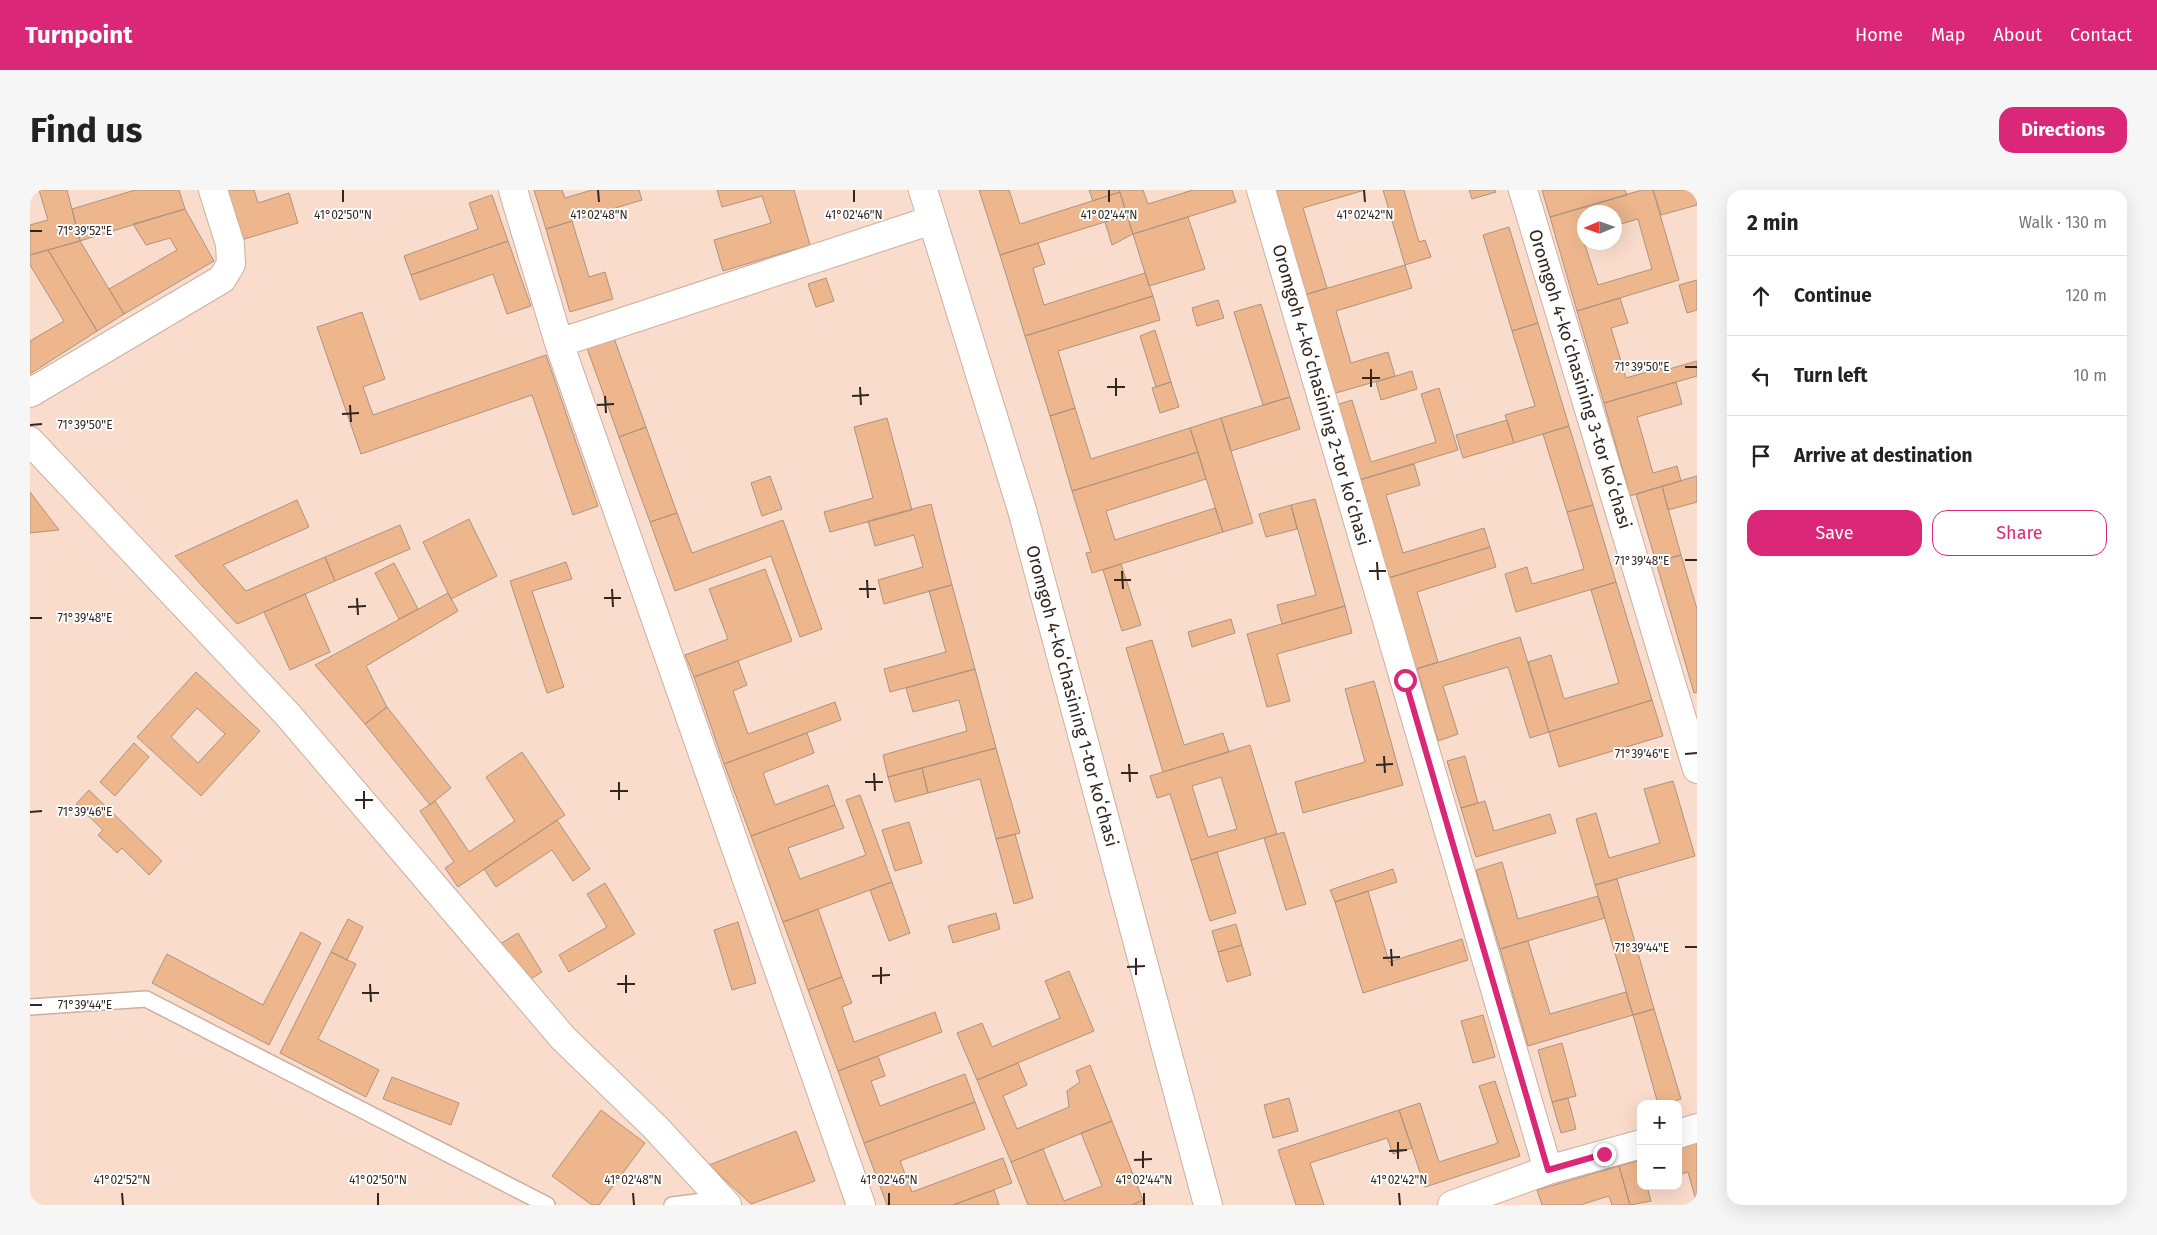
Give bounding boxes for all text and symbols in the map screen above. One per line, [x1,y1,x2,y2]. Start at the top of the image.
text: Turnpoint [25,21,132,49]
text: Home [1855,24,1903,46]
text: Map [1931,24,1965,46]
text: About [1993,24,2042,46]
text: Contact [2070,24,2132,46]
button: Directions [1999,107,2127,153]
text: Find us [30,109,142,151]
north arrow [1577,205,1622,250]
text: 41°02'50"N [314,208,372,222]
text: 41°02'48"N [570,208,628,222]
text: 41°02'46"N [825,208,883,222]
text: 41°02'44"N [1081,208,1137,222]
text: 41°02'42"N [1337,208,1393,222]
text: 2 min [1747,210,1799,236]
text: Walk · 130 m [2019,213,2107,232]
text: 71°39'52"E [58,224,112,238]
street label: Oromgoh 4-koʻchasining 3-tor koʻchasi [1524,226,1636,532]
street label: Oromgoh 4-koʻchasining 2-tor koʻchasi [1267,242,1375,548]
icon: ahead [1747,282,1775,310]
text: Continue [1794,284,1872,307]
text: 120 m [2065,286,2107,305]
text: 71°39'50"E [1614,360,1670,374]
icon: left [1747,362,1775,390]
text: Turn left [1794,364,1868,387]
text: 10 m [2073,366,2107,385]
text: 71°39'50"E [57,418,113,432]
icon: arrive [1747,442,1775,470]
text: Arrive at destination [1794,444,1973,467]
button: Save [1747,510,1922,556]
button: Share [1932,510,2107,556]
street label: Oromgoh 4-koʻchasining 1-tor koʻchasi [1021,543,1123,849]
text: 71°39'48"E [1615,554,1669,568]
text: 71°39'48"E [58,611,112,625]
route start [1394,669,1417,692]
text: 71°39'46"E [1615,747,1669,761]
text: 71°39'46"E [58,805,112,819]
text: 71°39'44"E [1615,941,1669,955]
text: 71°39'44"E [58,998,112,1012]
map controls [1637,1100,1682,1190]
button: + [1637,1100,1682,1145]
route end [1593,1143,1616,1166]
button: − [1637,1145,1682,1190]
text: 41°02'52"N [93,1173,151,1187]
text: 41°02'50"N [349,1173,407,1187]
text: 41°02'48"N [604,1173,662,1187]
text: 41°02'46"N [860,1173,918,1187]
text: 41°02'44"N [1116,1173,1172,1187]
text: 41°02'42"N [1371,1173,1427,1187]

